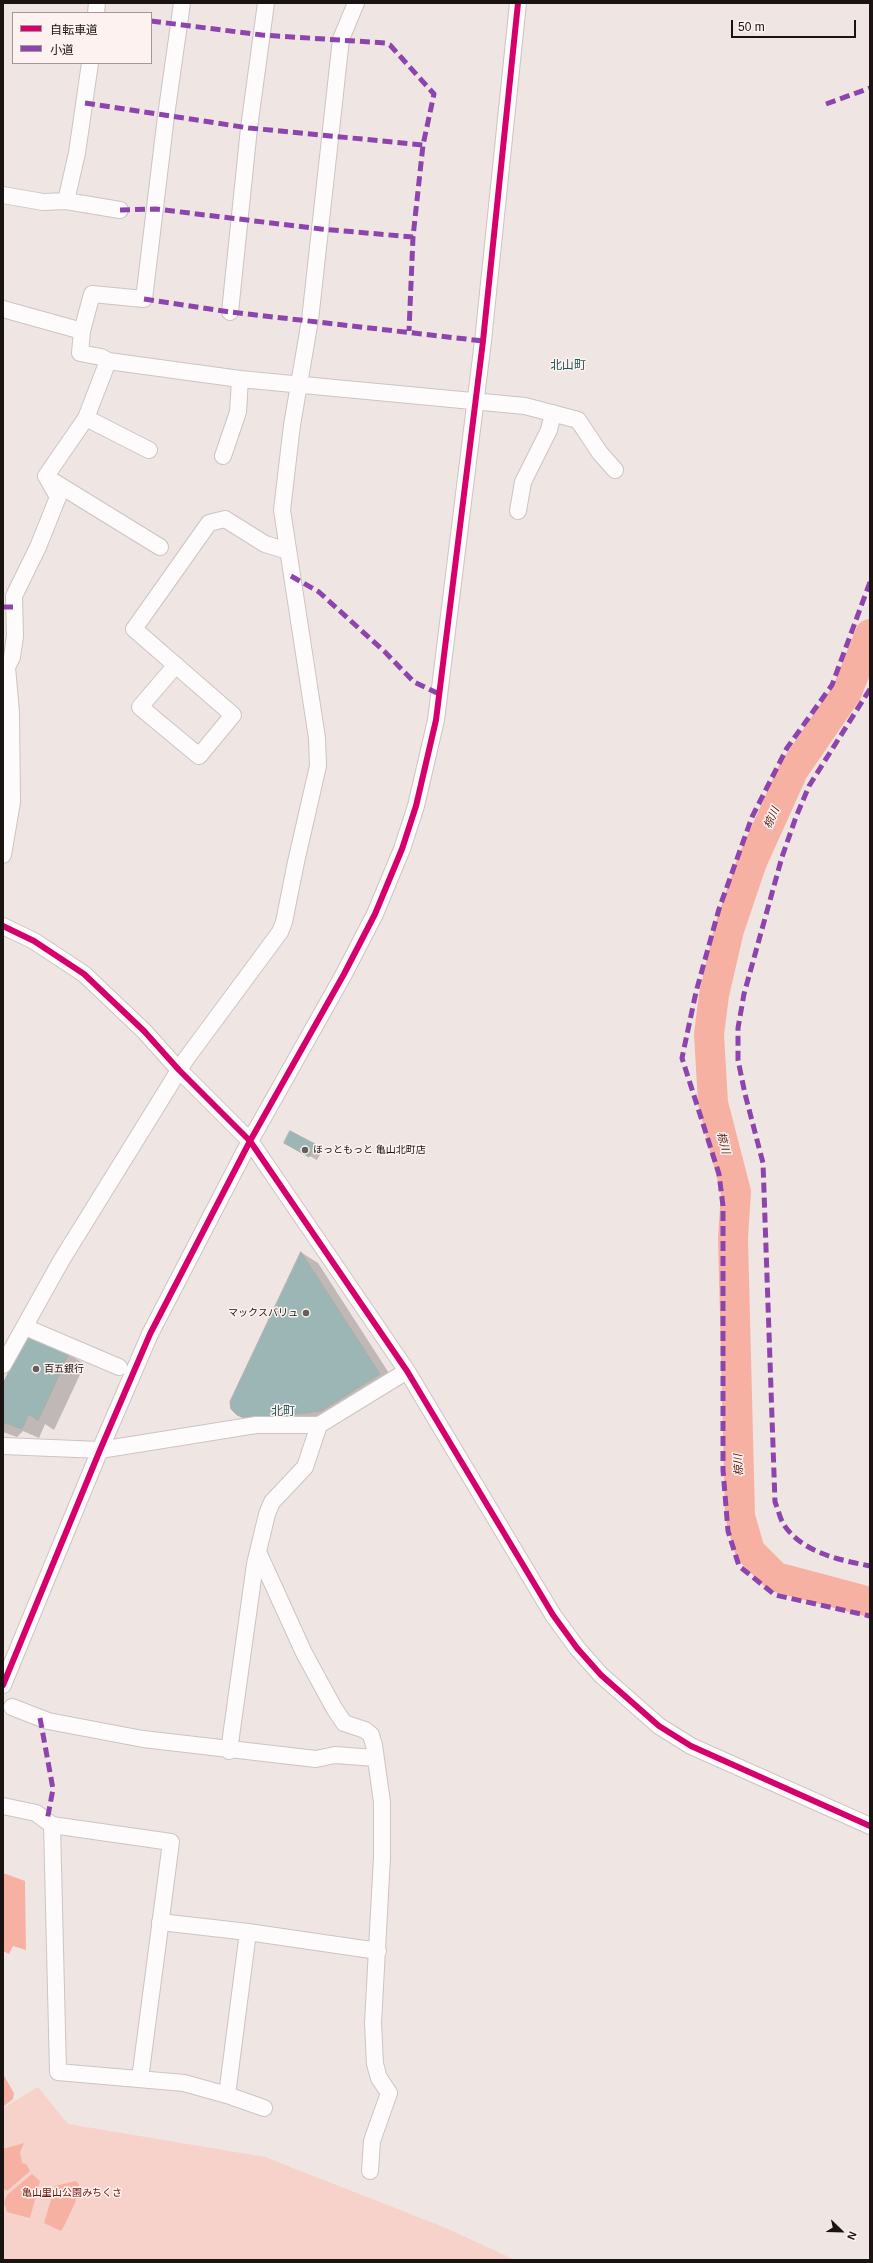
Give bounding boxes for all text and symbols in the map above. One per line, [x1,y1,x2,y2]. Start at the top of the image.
legend [12,12,152,64]
scale bar [733,12,858,38]
text: 50 m [738,20,765,34]
text: 自転車道 [50,23,98,37]
text: 小道 [50,43,74,57]
district label: 北山町 [550,359,586,373]
water label: 椋川 [761,805,783,831]
water label: 椋川 [714,1131,732,1155]
place label: ほっともっと 亀山北町店 [313,1144,426,1156]
marker: ほっともっと 亀山北町店 [300,1145,310,1155]
place label: マックスバリュ [228,1307,298,1319]
marker: マックスバリュ [301,1308,311,1318]
place label: 百五銀行 [44,1363,84,1375]
marker: 百五銀行 [31,1364,41,1374]
district label: 北町 [271,1405,295,1419]
water label: 椋川 [732,1454,746,1476]
park label: 亀山里山公園みちくさ [22,2187,122,2199]
north arrow [821,2211,861,2251]
text: N [845,2230,859,2242]

